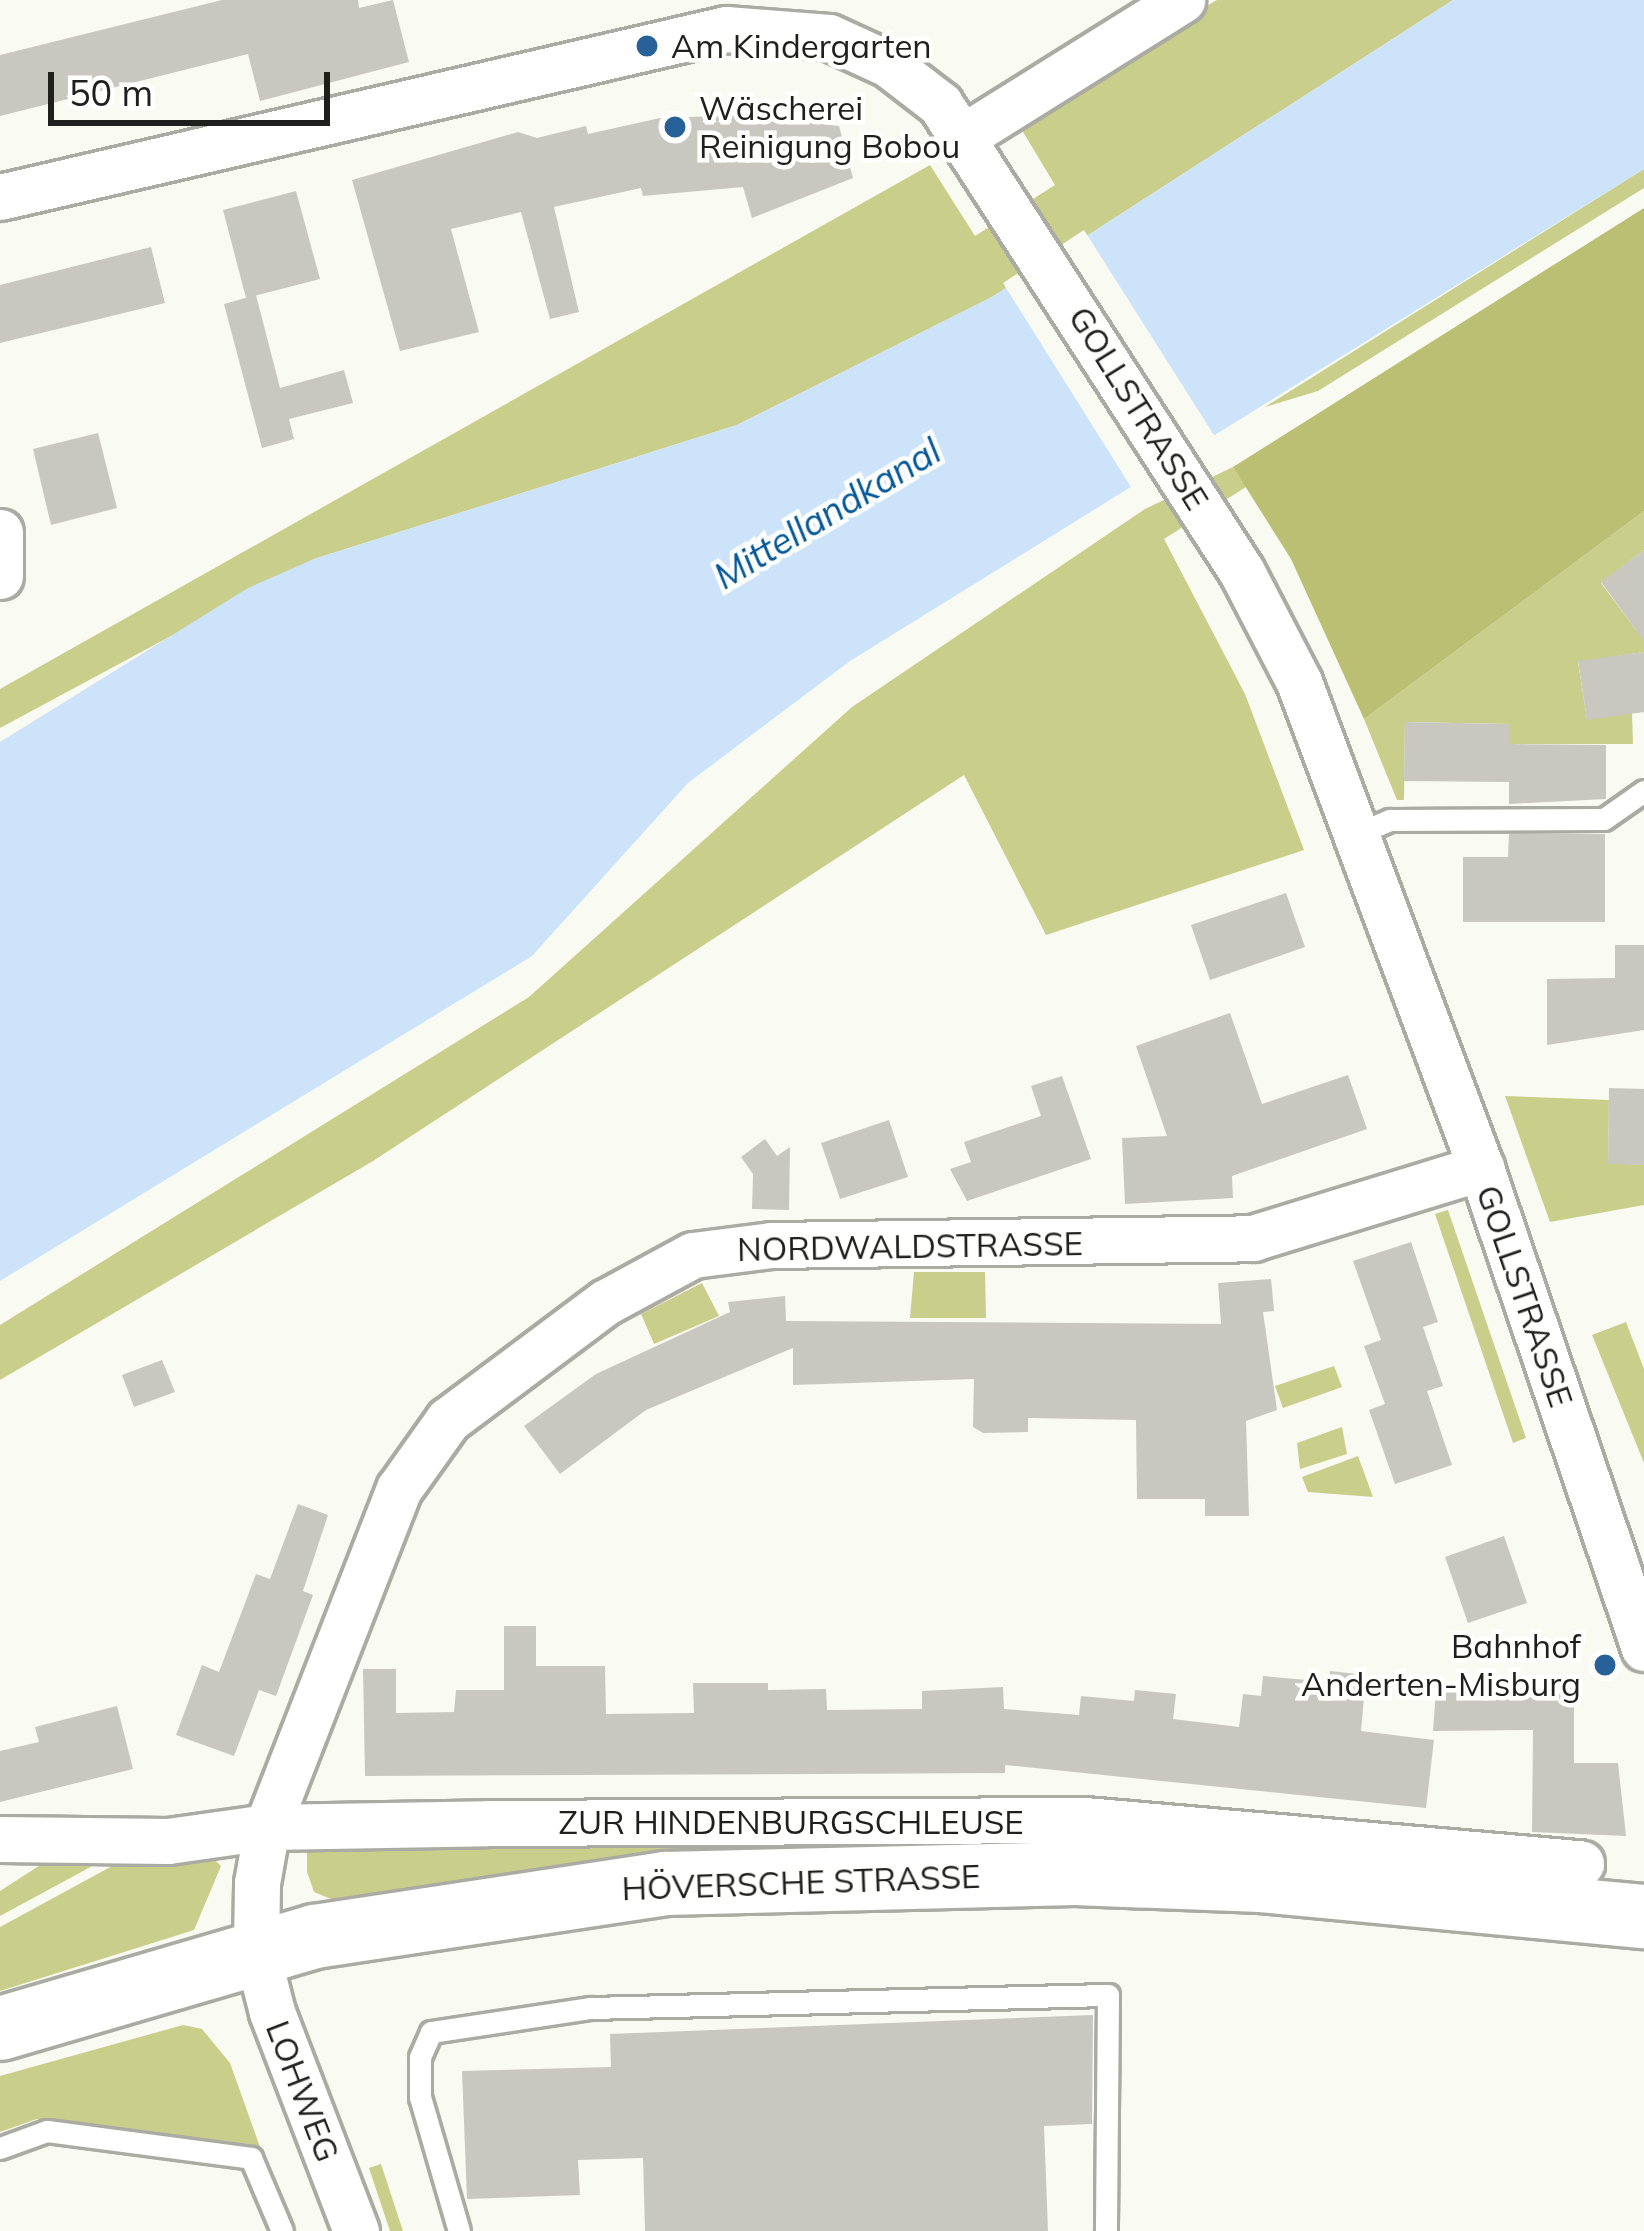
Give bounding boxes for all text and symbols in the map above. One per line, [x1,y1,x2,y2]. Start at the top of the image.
place label: Am Kindergarten [671,26,932,66]
marker: Am Kindergarten [634,33,660,59]
scale bar [54,48,336,122]
text: 50 m [69,70,153,115]
place label: Wäscherei Reinigung Bobou [699,88,960,166]
marker: Wäscherei Reinigung Bobou [662,114,688,140]
street label: GOLLSTRASSE [1061,299,1217,517]
water label: Mittellandkanal [706,428,948,598]
street label: GOLLSTRASSE [1469,1180,1581,1412]
street label: NORDWALDSTRASSE [737,1223,1083,1269]
place label: Bahnhof Anderten-Misburg [1301,1626,1581,1704]
marker: Bahnhof Anderten-Misburg [1592,1652,1618,1678]
street label: ZUR HINDENBURGSCHLEUSE [558,1802,1024,1842]
street label: HÖVERSCHE STRASSE [621,1856,981,1908]
street label: LOHWEG [258,2015,348,2167]

